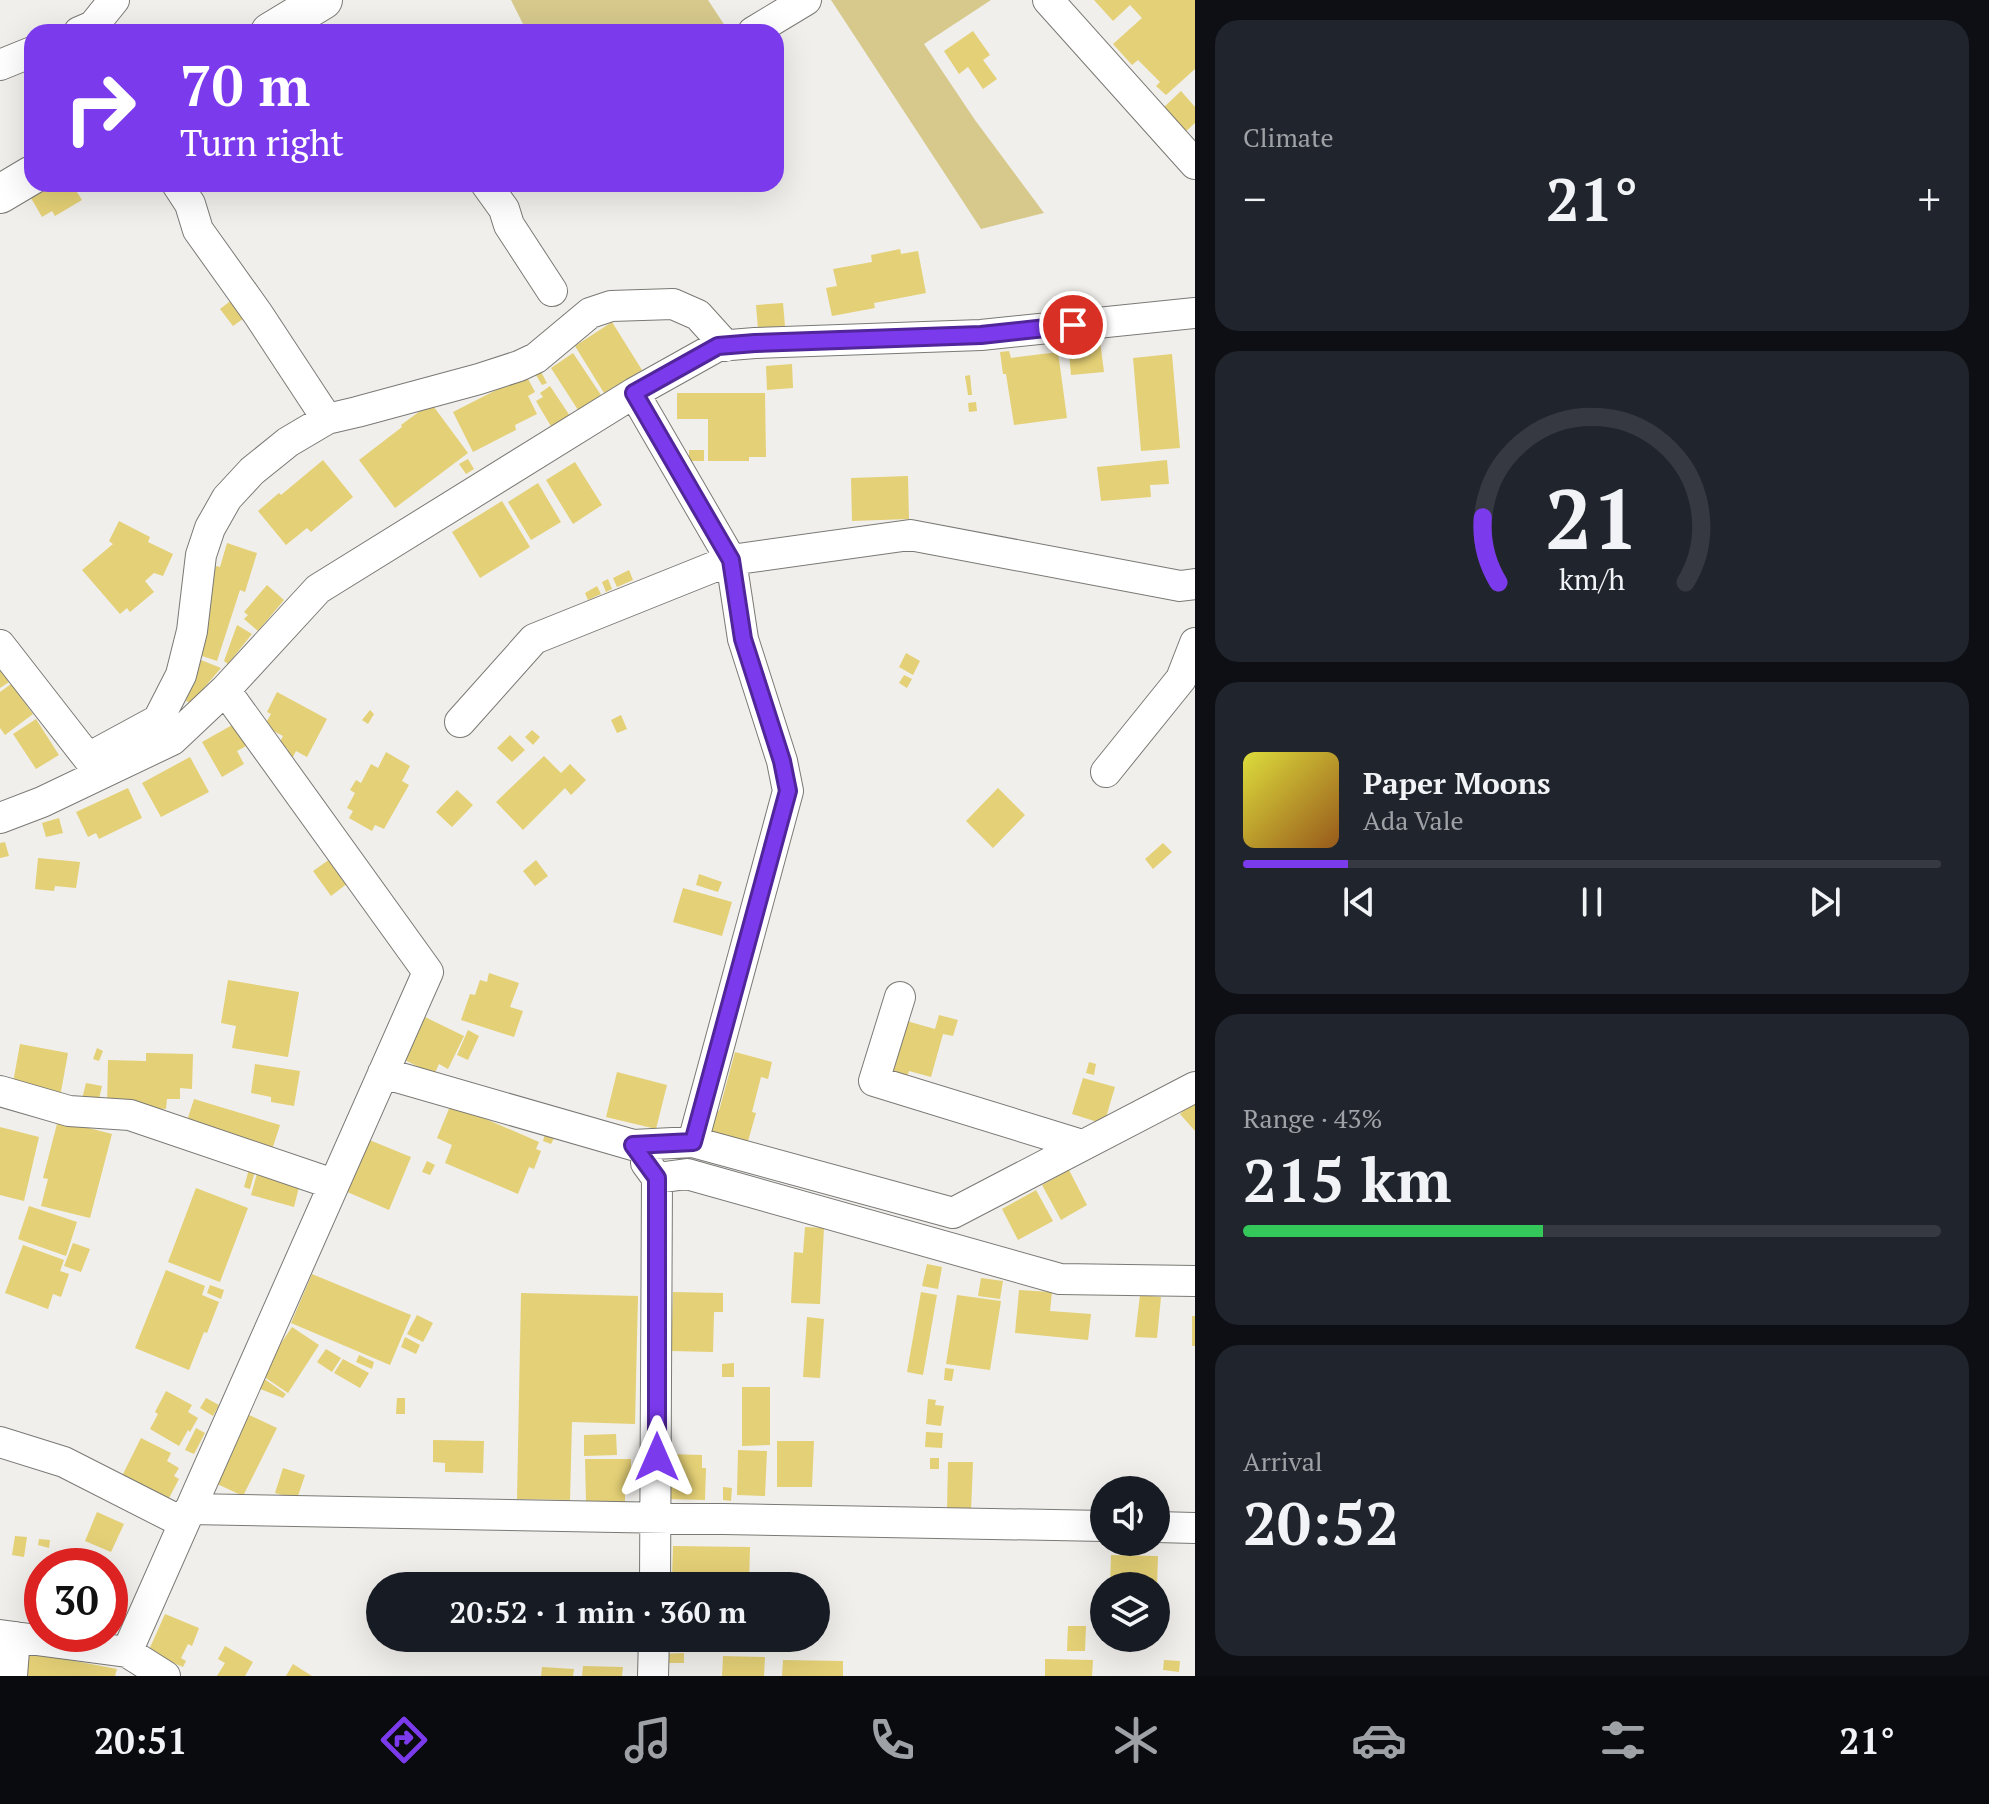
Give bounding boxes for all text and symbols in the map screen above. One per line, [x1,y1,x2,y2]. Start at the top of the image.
text: 70 m [180,48,310,122]
icon: right [48,56,152,160]
text: Turn right [180,119,344,166]
text: Climate [1243,120,1334,154]
text: 21° [1546,159,1638,238]
text: − [1243,169,1266,228]
text: + [1918,169,1941,228]
pin [1039,291,1107,359]
icon: arrive [1051,303,1095,347]
text: 21 [1545,462,1639,572]
text: km/h [1559,560,1625,598]
text: Paper Moons [1363,763,1551,803]
text: Ada Vale [1363,803,1464,837]
icon: previous [1337,880,1381,924]
icon: pause [1570,880,1614,924]
icon: next [1803,880,1847,924]
text: Range · 43% [1243,1101,1382,1135]
text: 215 km [1243,1140,1451,1219]
position arrow [615,1415,699,1499]
text: Arrival [1243,1444,1323,1478]
map controls [1090,1476,1170,1652]
button: sound [1090,1476,1170,1556]
text: 20:52 [1243,1483,1399,1562]
speed limit sign: 30 [24,1548,128,1652]
button: layers [1090,1572,1170,1652]
text: 20:52 · 1 min · 360 m [450,1592,746,1632]
icon: directions [376,1712,432,1768]
icon: music [620,1712,676,1768]
icon: phone [864,1712,920,1768]
icon: climate [1108,1712,1164,1768]
icon: car [1351,1712,1407,1768]
icon: filters [1595,1712,1651,1768]
text: 20:51 [94,1717,188,1764]
text: 21° [1839,1717,1895,1764]

